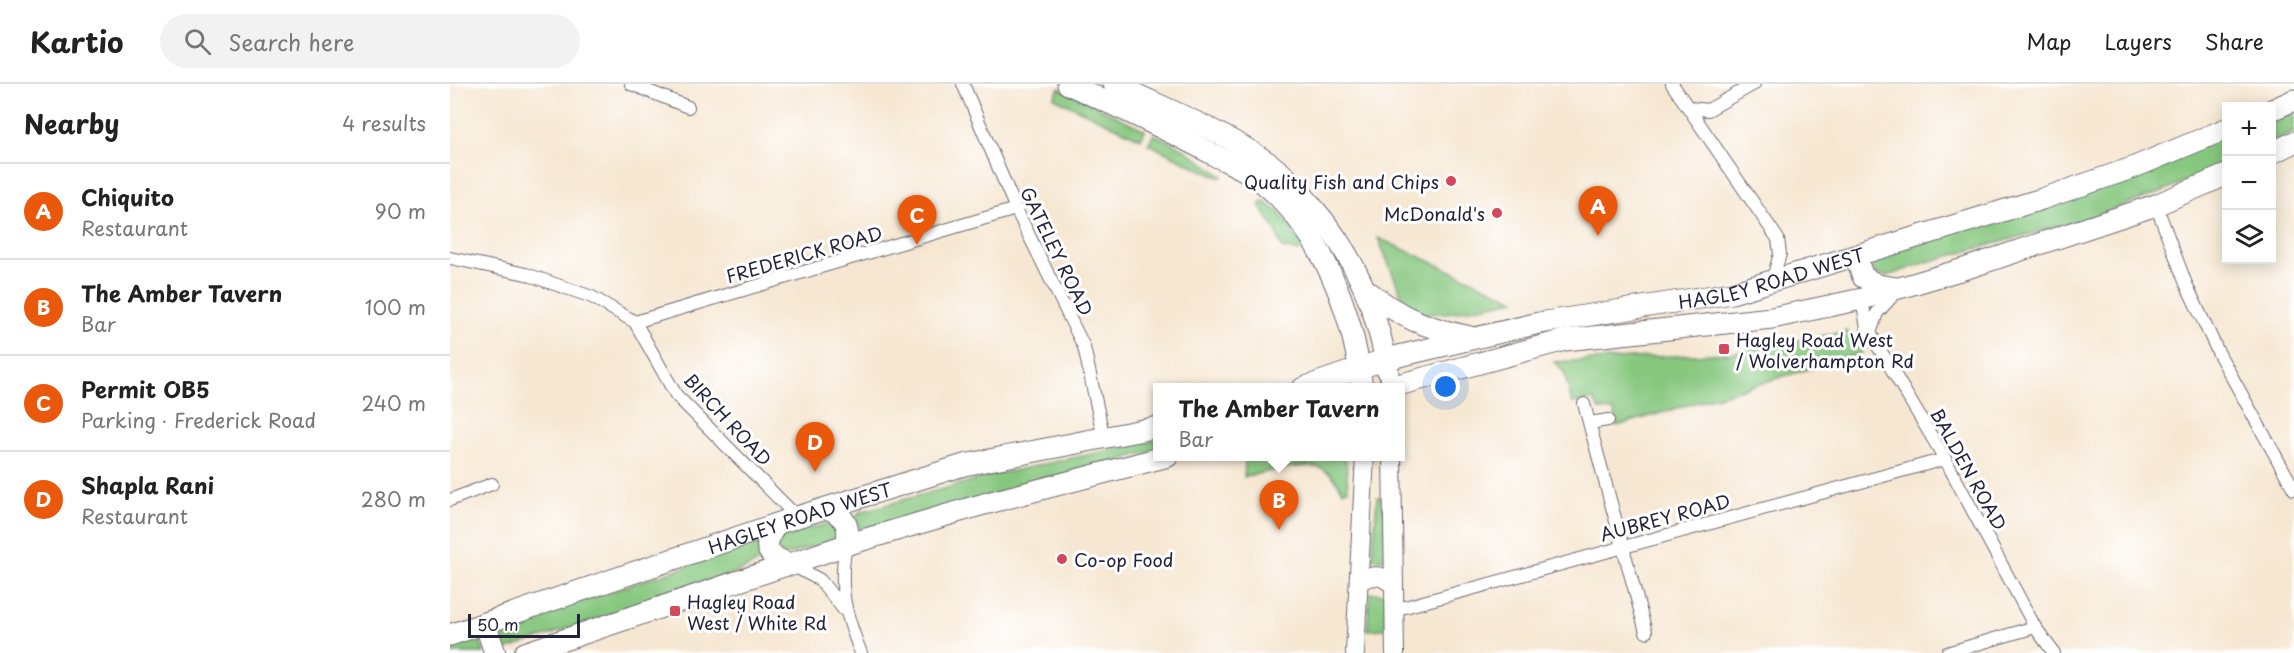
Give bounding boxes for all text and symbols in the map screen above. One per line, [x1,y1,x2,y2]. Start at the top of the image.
search box [160,14,580,68]
text: Kartio [30,20,124,63]
icon: search [181,25,214,58]
text: Search here [229,25,354,58]
text: Map [2027,25,2071,57]
text: Layers [2104,25,2172,57]
text: Share [2205,25,2264,57]
map controls [2222,102,2276,264]
button: + [2222,102,2276,156]
text: Nearby [24,104,119,143]
text: 4 results [342,108,426,138]
button: − [2222,156,2276,210]
place label: Quality Fish and Chips [1244,168,1439,195]
marker: Quality Fish and Chips [1444,174,1458,188]
text: Chiquito [81,180,174,213]
street label: GATELEY ROAD [1014,182,1100,320]
pin: A [1578,186,1618,236]
text: A [36,196,51,226]
text: 90 m [375,196,426,226]
pin: C [898,196,936,245]
place label: McDonald's [1384,200,1485,227]
marker: McDonald's [1490,206,1504,220]
button: layers [2222,210,2276,264]
text: Restaurant [81,213,188,243]
street label: FREDERICK ROAD [723,219,885,289]
street label: HAGLEY ROAD WEST [1676,240,1868,315]
text: The Amber Tavern [81,276,282,309]
text: B [37,292,50,322]
text: 100 m [365,292,426,322]
text: Bar [81,309,116,339]
place label: Hagley Road West / Wolverhampton Rd [1736,326,1914,374]
marker: Hagley Road West / Wolverhampton Rd [1717,342,1731,356]
street label: BIRCH ROAD [678,367,778,471]
text: Permit OB5 [81,372,210,405]
your location [1431,372,1460,401]
popup [1153,383,1405,461]
text: C [36,388,51,418]
text: 240 m [361,388,426,418]
text: The Amber Tavern [1178,391,1380,424]
street label: BALDEN ROAD [1924,403,2014,535]
text: Parking · Frederick Road [81,405,316,435]
pin: D [796,422,835,472]
text: Bar [1178,424,1213,454]
text: Shapla Rani [81,468,214,501]
street label: HAGLEY ROAD WEST [704,475,896,560]
pin: B [1260,480,1298,530]
text: D [36,484,51,514]
text: 280 m [361,484,426,514]
street label: AUBREY ROAD [1597,487,1733,547]
text: Restaurant [81,501,188,531]
place label: Co-op Food [1074,546,1173,573]
marker: Co-op Food [1055,552,1069,566]
place label: Hagley Road West / White Rd [687,588,827,636]
marker: Hagley Road West / White Rd [668,604,682,618]
scale bar [468,611,580,638]
text: 50 m [477,612,518,636]

